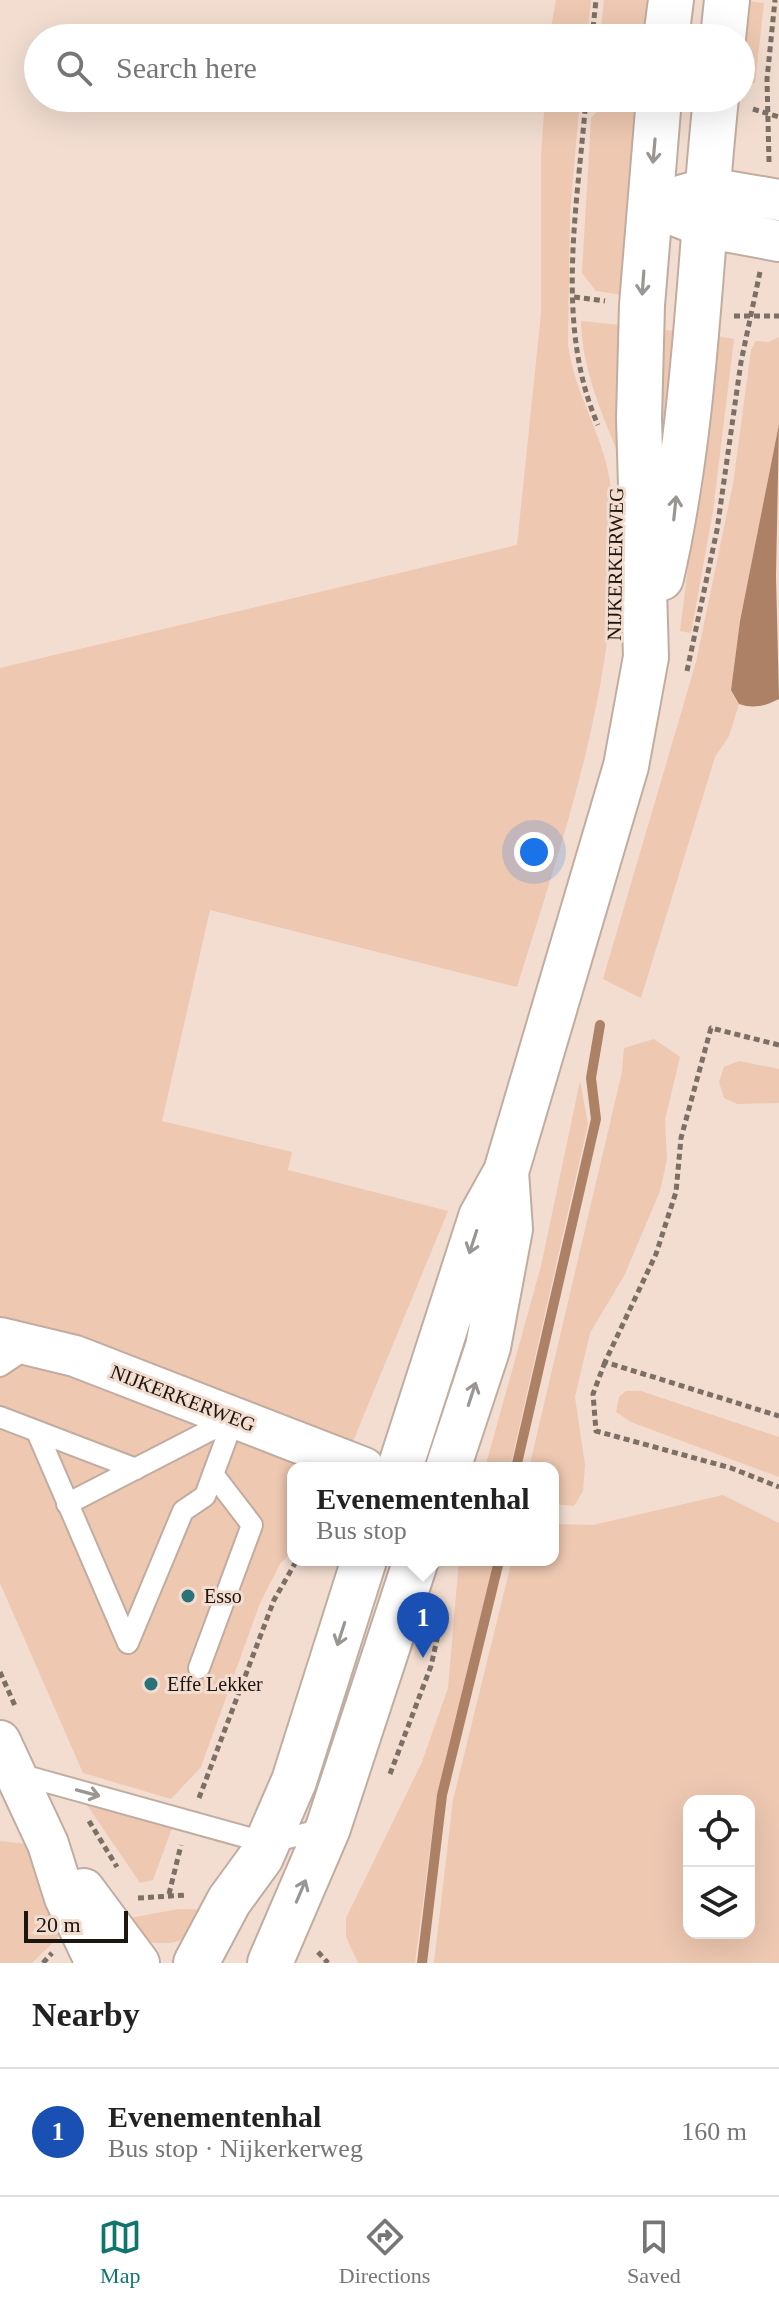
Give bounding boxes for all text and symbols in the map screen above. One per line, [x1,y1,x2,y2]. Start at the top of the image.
search box [24,24,755,112]
icon: search [52,46,96,90]
text: Search here [116,51,257,84]
one-way arrow [646,137,661,164]
one-way arrow [636,269,651,296]
street label: NIJKERKERWEG [603,487,627,641]
one-way arrow [668,495,683,522]
your location [514,832,554,872]
one-way arrow [465,1229,479,1254]
street label: NIJKERKERWEG [107,1360,259,1436]
one-way arrow [466,1382,481,1407]
popup [287,1462,559,1566]
text: Evenementenhal [316,1482,530,1515]
text: Bus stop [316,1516,407,1545]
place label: Esso [204,1585,242,1607]
marker: Esso [179,1587,197,1605]
pin: 1 [397,1592,449,1658]
one-way arrow [333,1621,348,1647]
place label: Effe Lekker [167,1673,263,1695]
marker: Effe Lekker [142,1675,160,1693]
one-way arrow [75,1787,101,1802]
map controls [683,1795,755,1939]
button: locate [683,1795,755,1867]
button: layers [683,1867,755,1939]
one-way arrow [295,1879,310,1904]
scale bar [24,1907,128,1943]
text: 20 m [36,1912,81,1937]
text: Nearby [32,1996,140,2033]
text: Evenementenhal [108,2100,321,2133]
text: 1 [52,2117,65,2146]
text: 160 m [681,2117,747,2146]
text: Bus stop · Nijkerkerweg [108,2134,363,2163]
tab: Map [98,2215,142,2289]
tab: Directions [339,2215,430,2289]
tab: Saved [627,2215,681,2289]

